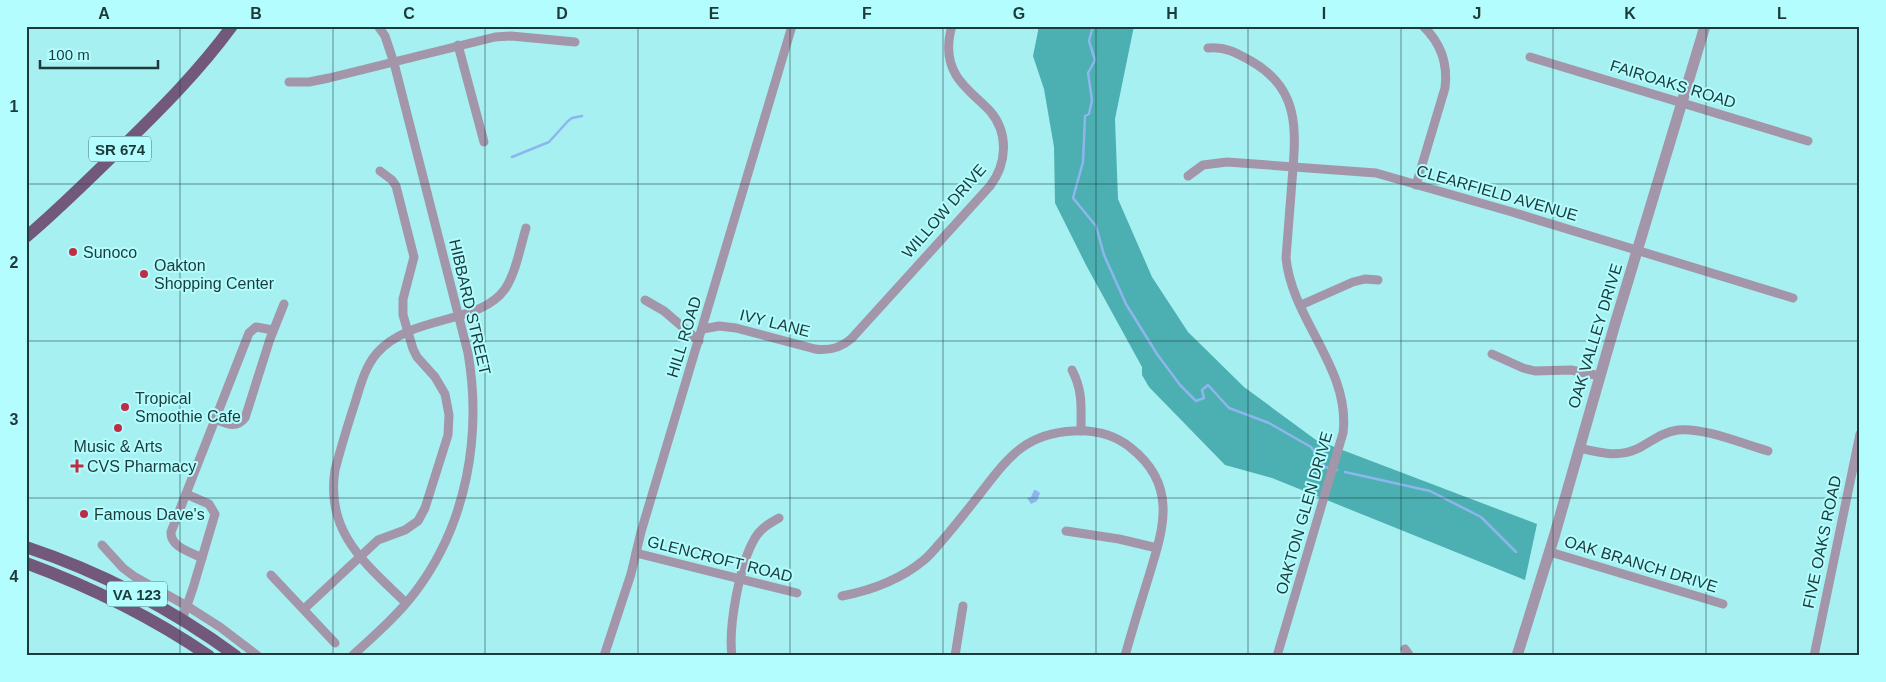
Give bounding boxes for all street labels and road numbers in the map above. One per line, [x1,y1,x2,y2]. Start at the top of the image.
street label: FAIROAKS ROAD [1608,57,1738,111]
road number: SR 674 [89,136,151,162]
street label: WILLOW DRIVE [899,161,989,261]
street label: CLEARFIELD AVENUE [1414,162,1580,224]
street label: HIBBARD STREET [446,238,494,377]
street label: OAK VALLEY DRIVE [1565,262,1625,410]
street label: HILL ROAD [664,294,704,380]
street label: IVY LANE [738,306,812,340]
street label: OAKTON GLEN DRIVE [1273,430,1335,596]
street label: FIVE OAKS ROAD [1800,474,1844,610]
street label: GLENCROFT ROAD [646,533,794,585]
street label: OAK BRANCH DRIVE [1562,533,1720,595]
road number: VA 123 [107,582,167,606]

